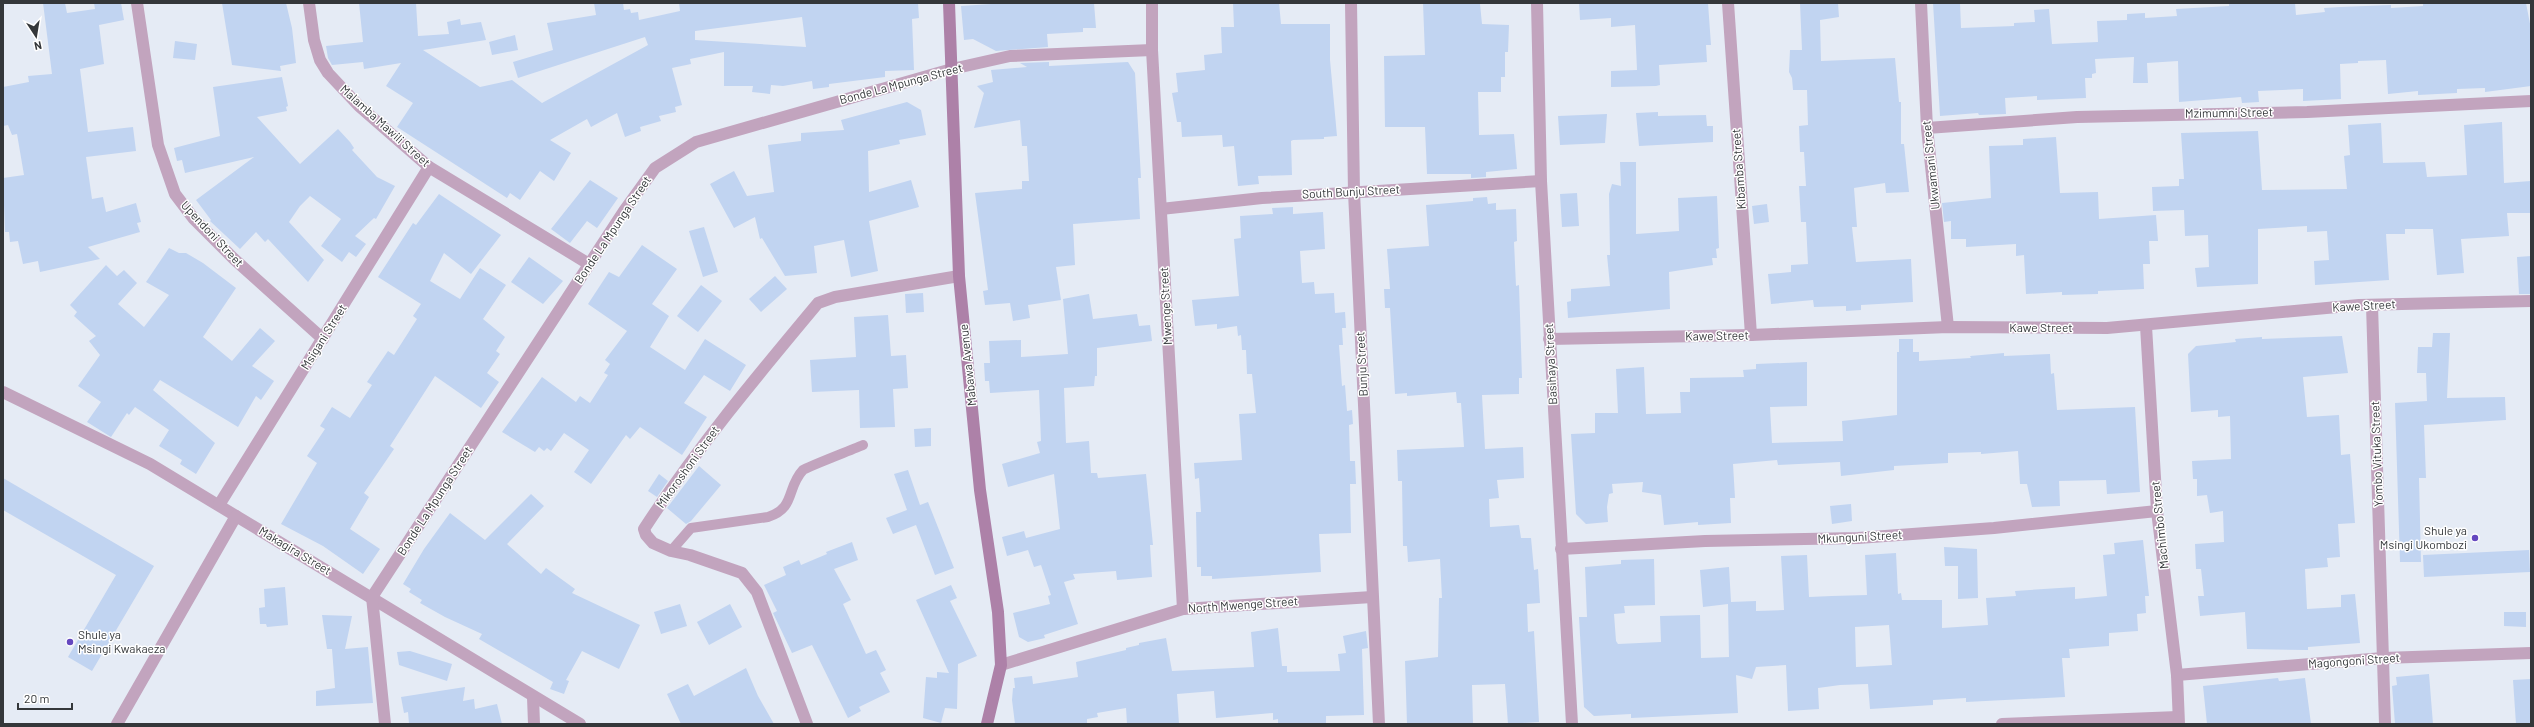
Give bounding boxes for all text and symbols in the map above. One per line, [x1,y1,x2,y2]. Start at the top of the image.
north arrow [16,16,56,56]
text: N [33,39,43,53]
street label: Bonde La Mpunga Street [838,60,964,106]
street label: Malamba Mawili Street [338,81,433,169]
street label: Mzimumni Street [2185,104,2273,120]
street label: Ukwamani Street [1918,120,1942,210]
street label: Kibamba Street [1728,128,1748,210]
street label: Bonde La Mpunga Street [571,173,653,286]
street label: South Bunju Street [1302,181,1400,201]
street label: Upendoni Street [179,198,247,269]
street label: Mwenge Street [1156,267,1174,345]
street label: Kawe Street [2332,296,2396,314]
street label: Msigani Street [297,301,349,372]
street label: Kawe Street [2009,320,2073,334]
street label: Mabawa Avenue [956,323,978,407]
street label: Basihaya Street [1541,323,1559,405]
street label: Kawe Street [1685,327,1749,343]
street label: Bunju Street [1352,331,1370,397]
street label: Yombo Vituka Street [2367,401,2385,507]
street label: Mikoroshoni Street [653,423,722,510]
street label: Bonde La Mpunga Street [394,443,475,558]
street label: Machimbo Street [2147,480,2171,570]
street label: Makagira Street [257,523,334,577]
place label: Shule ya Msingi Ukombozi [2380,523,2467,551]
street label: Mkunguni Street [1817,527,1903,545]
marker: Shule ya Msingi Ukombozi [2470,533,2480,543]
street label: North Mwenge Street [1187,593,1298,615]
place label: Shule ya Msingi Kwakaeza [78,627,165,655]
marker: Shule ya Msingi Kwakaeza [65,637,75,647]
street label: Magongoni Street [2308,650,2400,670]
scale bar [18,685,72,711]
text: 20 m [24,691,50,705]

